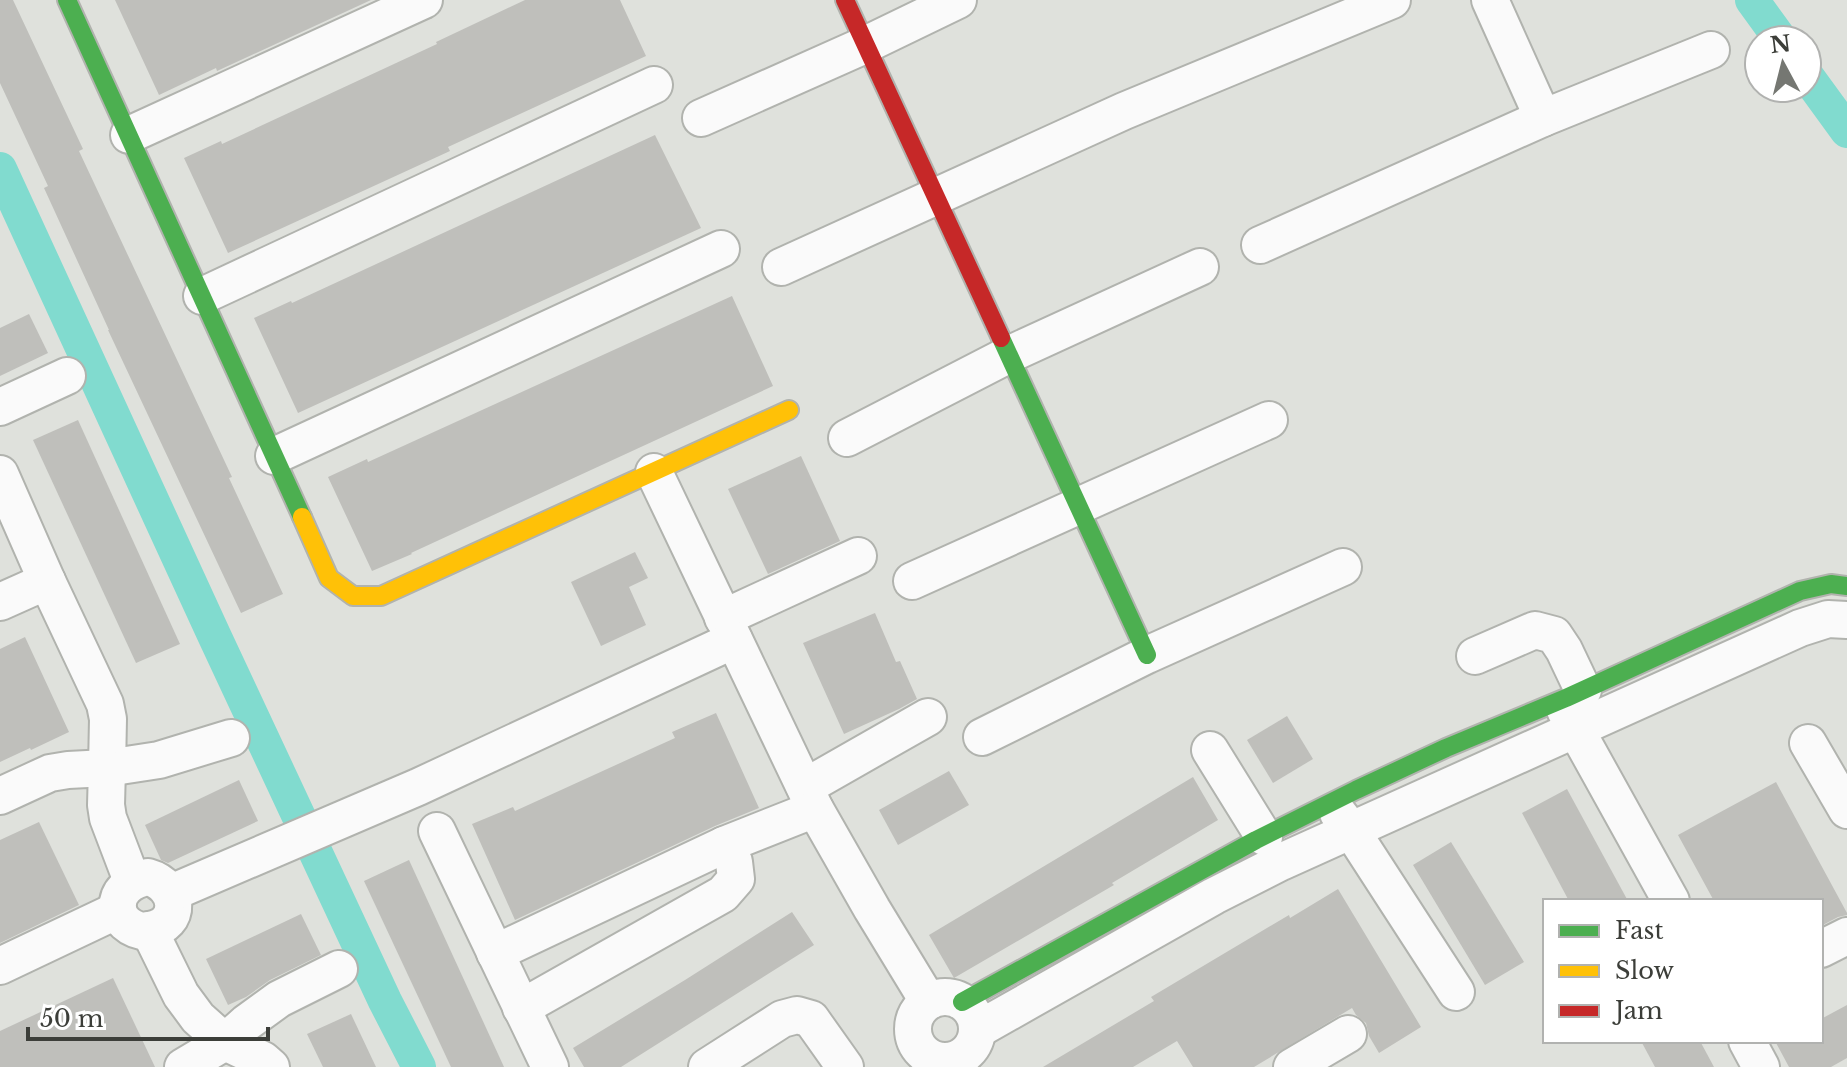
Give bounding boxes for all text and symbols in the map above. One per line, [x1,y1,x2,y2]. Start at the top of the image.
north arrow [1743,24,1823,104]
text: N [1769,30,1793,59]
legend [1543,899,1823,1043]
text: Fast [1615,916,1663,945]
text: Slow [1615,956,1674,985]
scale bar [28,991,268,1041]
text: Jam [1612,996,1663,1025]
text: 50 m [40,1004,104,1033]

